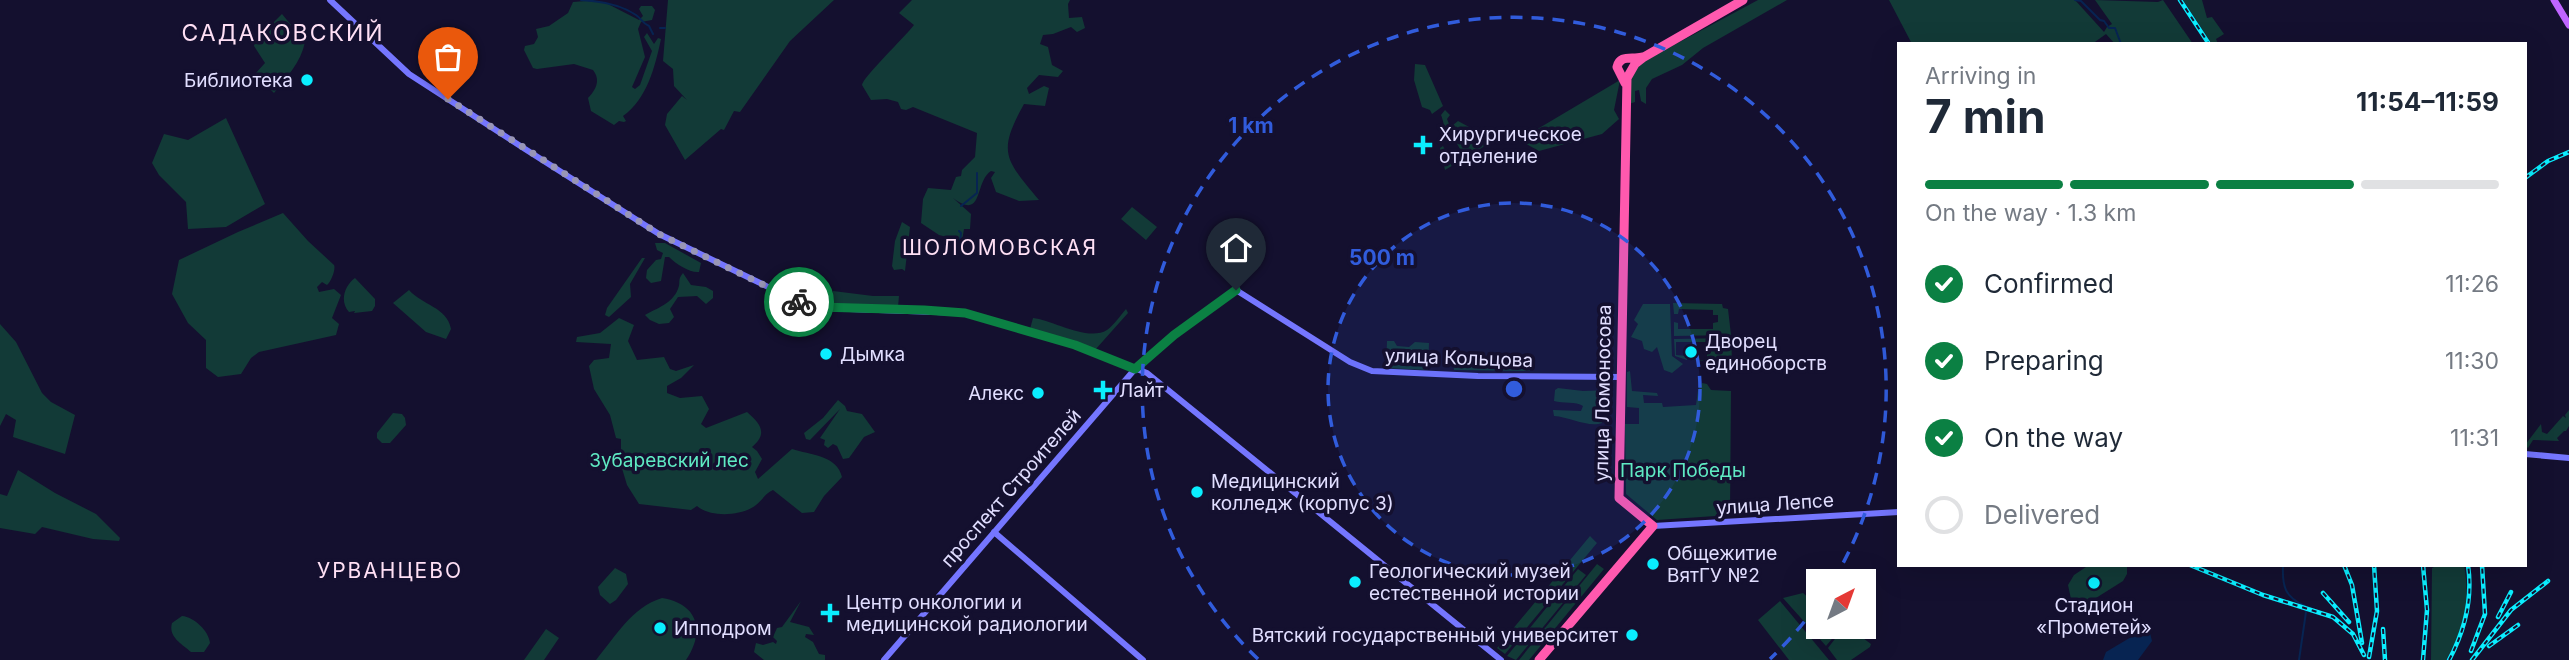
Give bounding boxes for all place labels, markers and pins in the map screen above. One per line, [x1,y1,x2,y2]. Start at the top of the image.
pin [418,27,478,99]
place label: Библиотека [184,69,293,92]
marker: Библиотека [299,72,315,88]
place label: Хирургическое отделение [1439,123,1582,168]
marker: Хирургическое отделение [1413,135,1433,155]
pin [1206,218,1266,290]
place label: Дворец единоборств [1705,330,1827,375]
place label: Дымка [840,343,905,366]
marker: Дворец единоборств [1683,344,1699,360]
marker: Дымка [818,346,834,362]
centre of rings [1502,377,1526,401]
place label: Лайт [1119,379,1164,402]
marker: Лайт [1093,380,1113,400]
place label: Алекс [968,382,1024,405]
marker: Алекс [1030,385,1046,401]
place label: Медицинский колледж (корпус 3) [1211,470,1394,515]
marker: Медицинский колледж (корпус 3) [1189,484,1205,500]
place label: Общежитие ВятГУ №2 [1667,542,1777,587]
marker: Общежитие ВятГУ №2 [1645,556,1661,572]
place label: Геологический музей естественной истории [1369,560,1579,605]
marker: Геологический музей естественной истории [1347,574,1363,590]
marker: Стадион «Прометей» [2086,575,2102,591]
place label: Центр онкологии и медицинской радиологии [846,591,1088,636]
place label: Стадион «Прометей» [2036,594,2152,639]
marker: Центр онкологии и медицинской радиологии [820,603,840,623]
place label: Ипподром [674,617,772,640]
marker: Ипподром [652,620,668,636]
place label: Вятский государственный университет [1252,624,1618,647]
marker: Вятский государственный университет [1624,627,1640,643]

